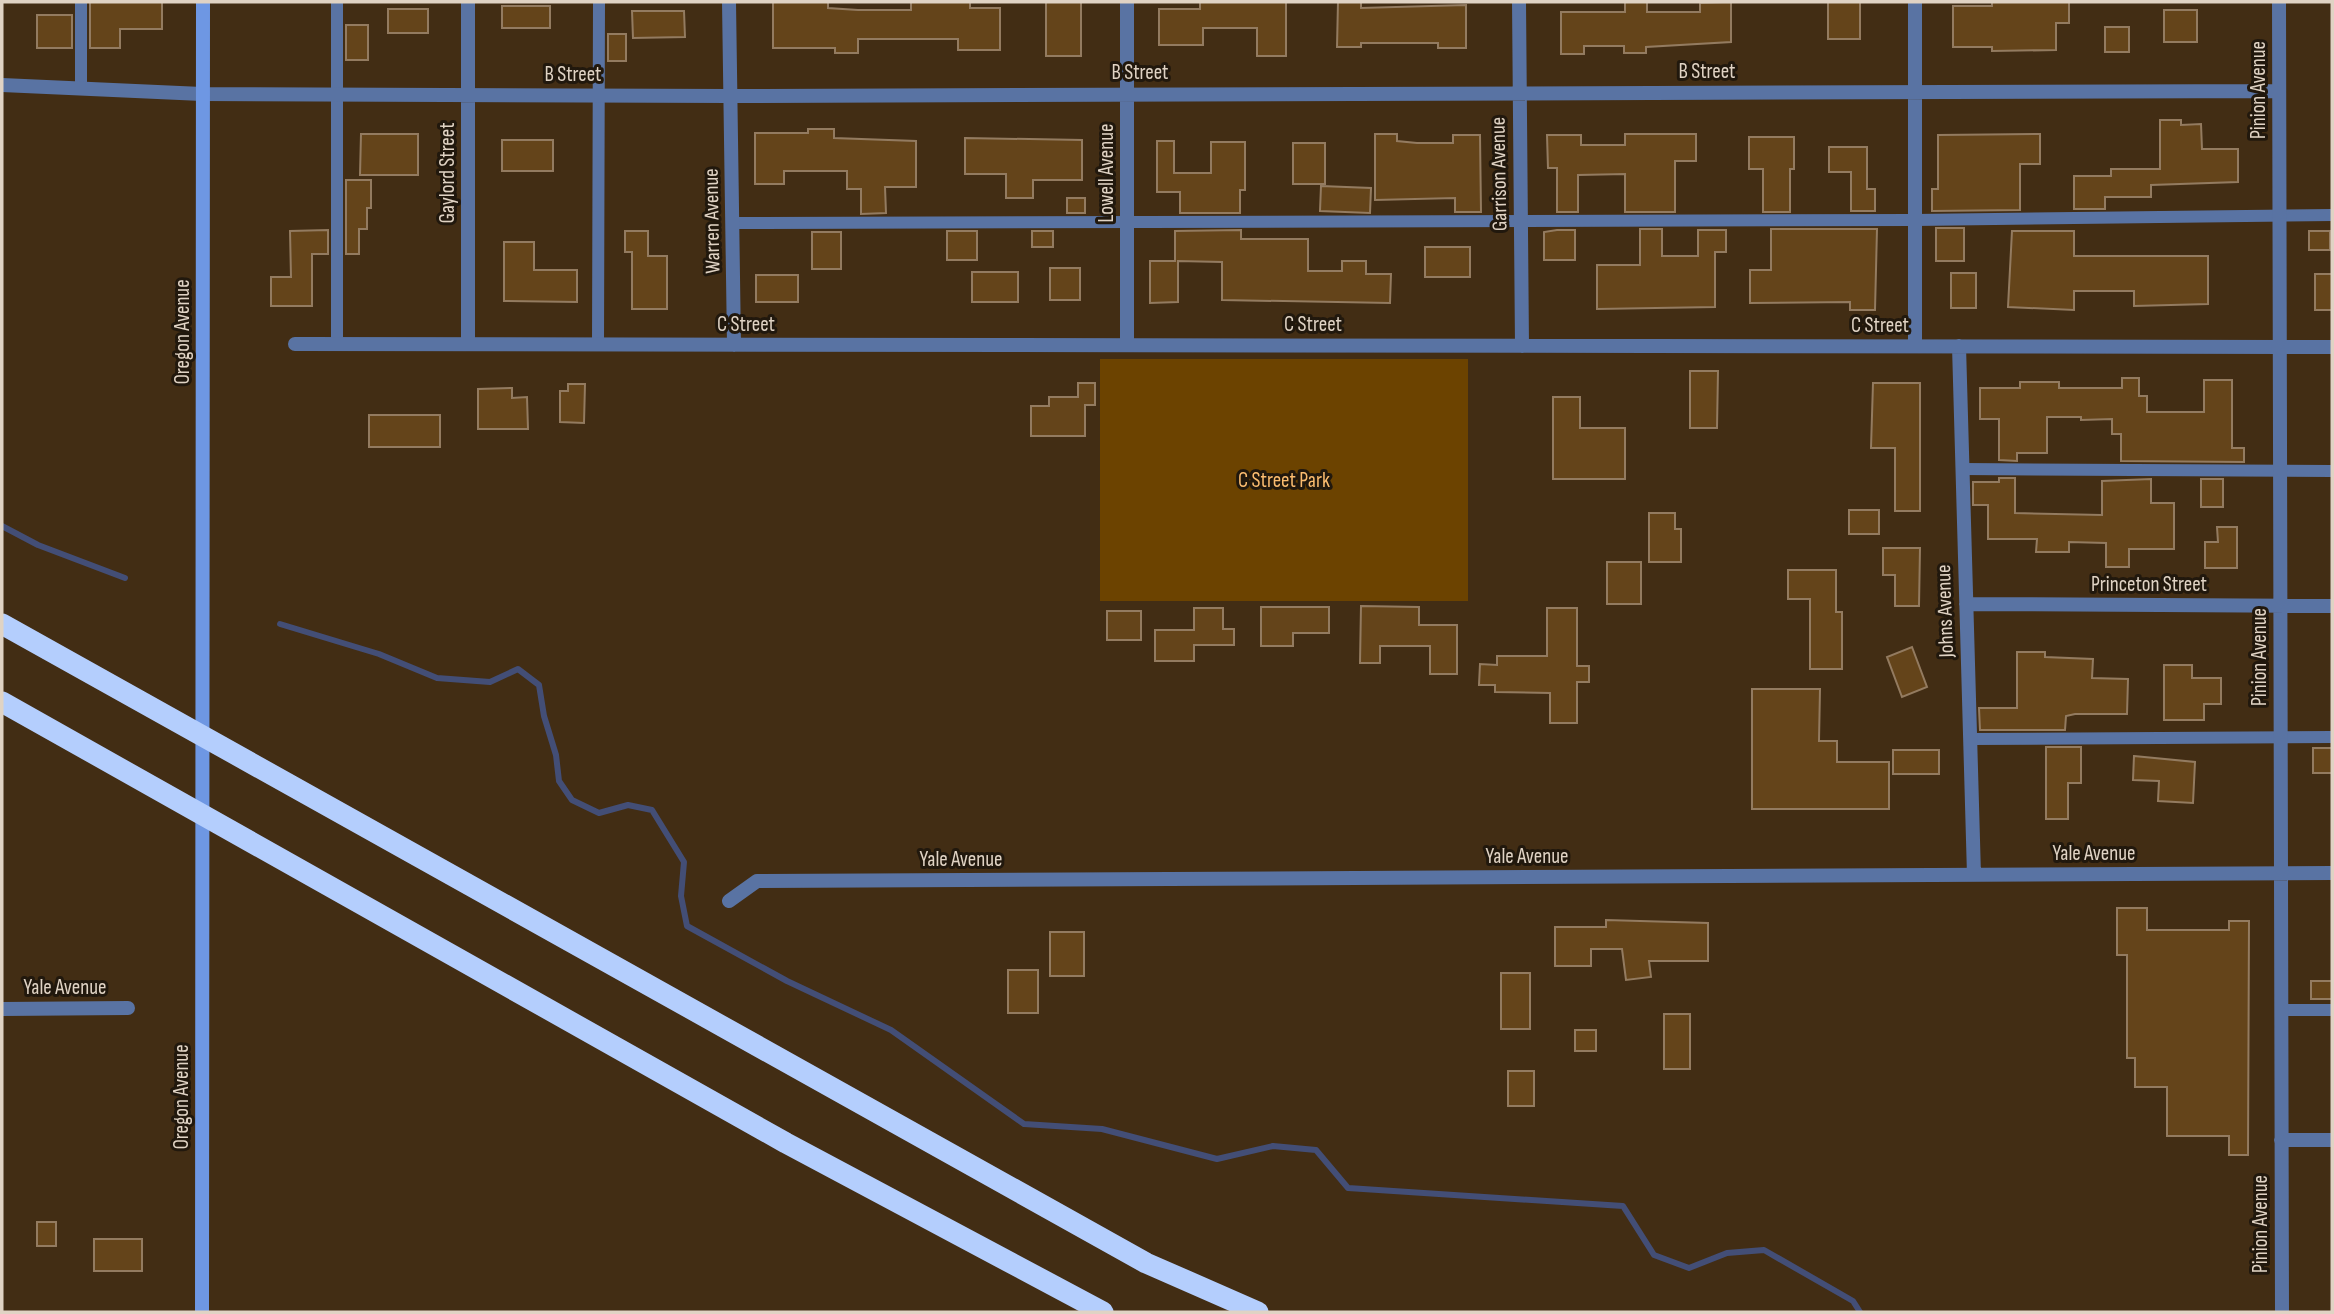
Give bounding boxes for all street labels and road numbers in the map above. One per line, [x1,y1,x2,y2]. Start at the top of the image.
street label: Pinion Avenue [2246,41,2271,139]
street label: B Street [1679,59,1736,84]
street label: B Street [1112,60,1169,85]
street label: B Street [545,62,602,87]
street label: Garrison Avenue [1486,117,1512,231]
street label: Gaylord Street [435,122,460,224]
street label: Lowell Avenue [1094,124,1119,222]
street label: Warren Avenue [699,168,725,274]
street label: Oregon Avenue [170,279,195,385]
street label: C Street [717,312,775,337]
street label: C Street [1284,312,1342,337]
street label: C Street [1851,313,1909,338]
street label: Johns Avenue [1931,564,1959,659]
street label: Princeton Street [2091,572,2207,597]
street label: Pinion Avenue [2247,608,2272,706]
street label: Yale Avenue [2053,841,2135,866]
street label: Yale Avenue [1486,844,1568,869]
street label: Yale Avenue [920,847,1002,872]
street label: Yale Avenue [24,975,106,1000]
street label: Oregon Avenue [169,1044,194,1150]
street label: Pinion Avenue [2248,1175,2273,1273]

